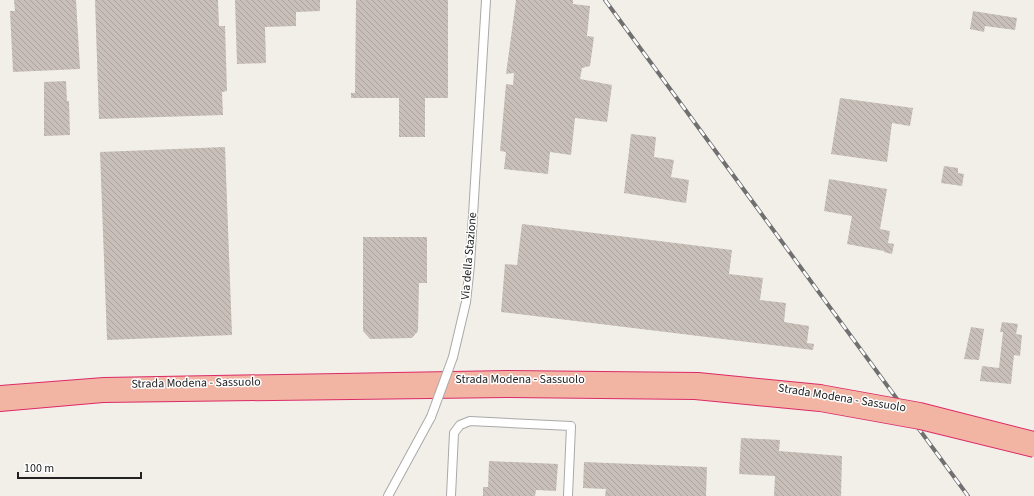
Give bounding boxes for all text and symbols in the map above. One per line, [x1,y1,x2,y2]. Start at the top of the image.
street label: Via della Stazione [457,211,481,300]
street label: Strada Modena - Sassuolo [455,371,585,388]
street label: Strada Modena - Sassuolo [131,373,261,393]
street label: Strada Modena - Sassuolo [777,379,907,417]
scale bar [18,454,141,480]
text: 100 m [24,460,54,477]

